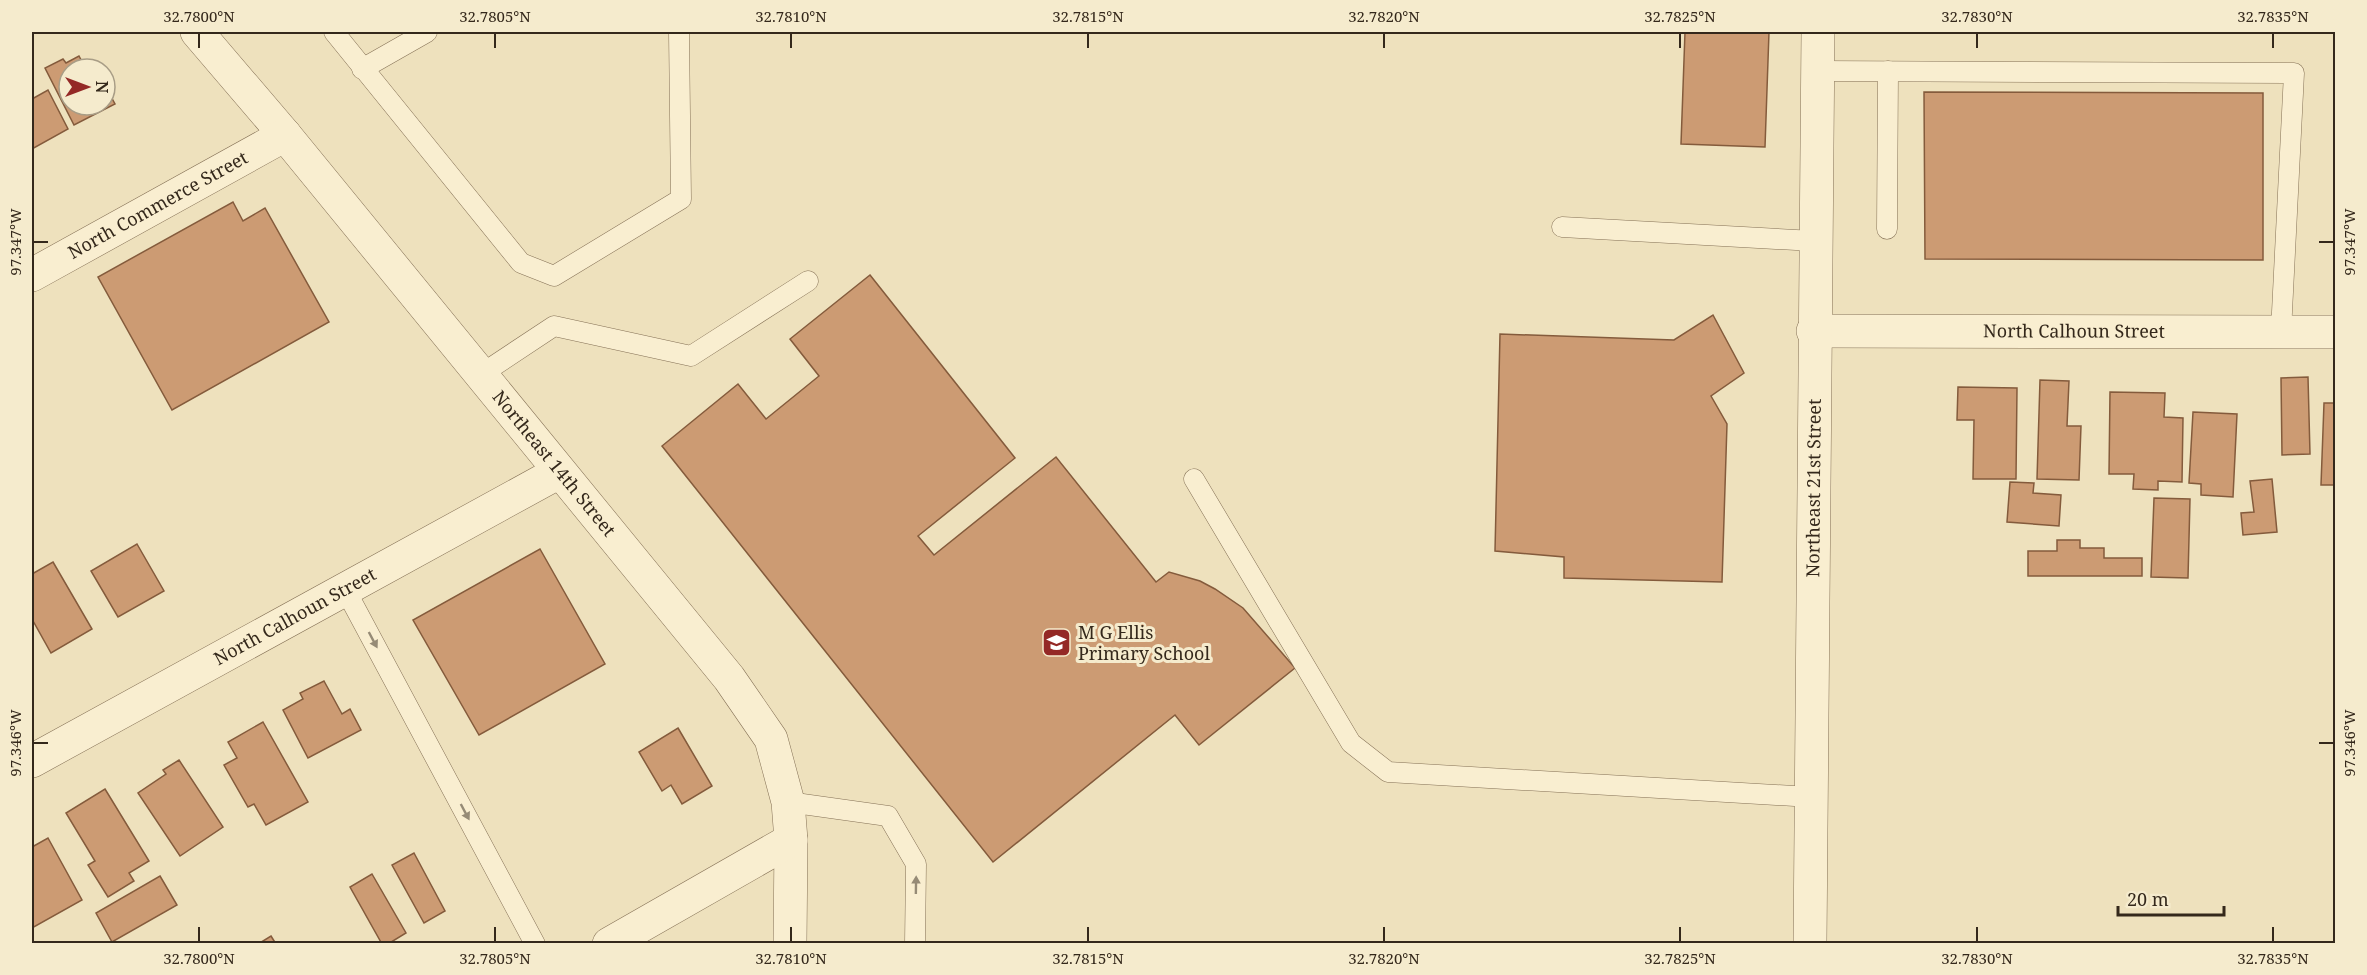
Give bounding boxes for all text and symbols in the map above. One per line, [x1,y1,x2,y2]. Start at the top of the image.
text: 32.7800°N [163,6,235,26]
text: 32.7805°N [459,6,531,26]
text: 32.7810°N [755,6,827,26]
text: 32.7815°N [1052,6,1124,26]
text: 32.7820°N [1348,6,1420,26]
text: 32.7825°N [1644,6,1716,26]
text: 32.7830°N [1941,6,2013,26]
text: 32.7835°N [2237,6,2309,26]
north arrow [57,57,117,117]
text: N [91,81,113,94]
street label: North Commerce Street [63,145,252,264]
text: 97.347°W [5,208,25,276]
text: 97.347°W [2339,208,2359,276]
street label: North Calhoun Street [1983,318,2165,343]
street label: Northeast 14th Street [488,385,621,541]
street label: Northeast 21st Street [1800,398,1826,578]
street label: North Calhoun Street [209,562,380,670]
place label: M G Ellis Primary School [1078,620,1210,665]
school or university icon: M G Ellis Primary School [1041,627,1073,659]
one-way arrow [368,632,378,649]
text: 97.346°W [5,709,25,777]
text: 97.346°W [2339,709,2359,777]
one-way arrow [460,804,470,821]
one-way arrow [911,876,920,895]
scale bar [2118,879,2224,917]
text: 20 m [2127,887,2169,911]
text: 32.7800°N [163,948,235,968]
text: 32.7805°N [459,948,531,968]
text: 32.7810°N [755,948,827,968]
text: 32.7815°N [1052,948,1124,968]
text: 32.7820°N [1348,948,1420,968]
text: 32.7825°N [1644,948,1716,968]
text: 32.7830°N [1941,948,2013,968]
text: 32.7835°N [2237,948,2309,968]

